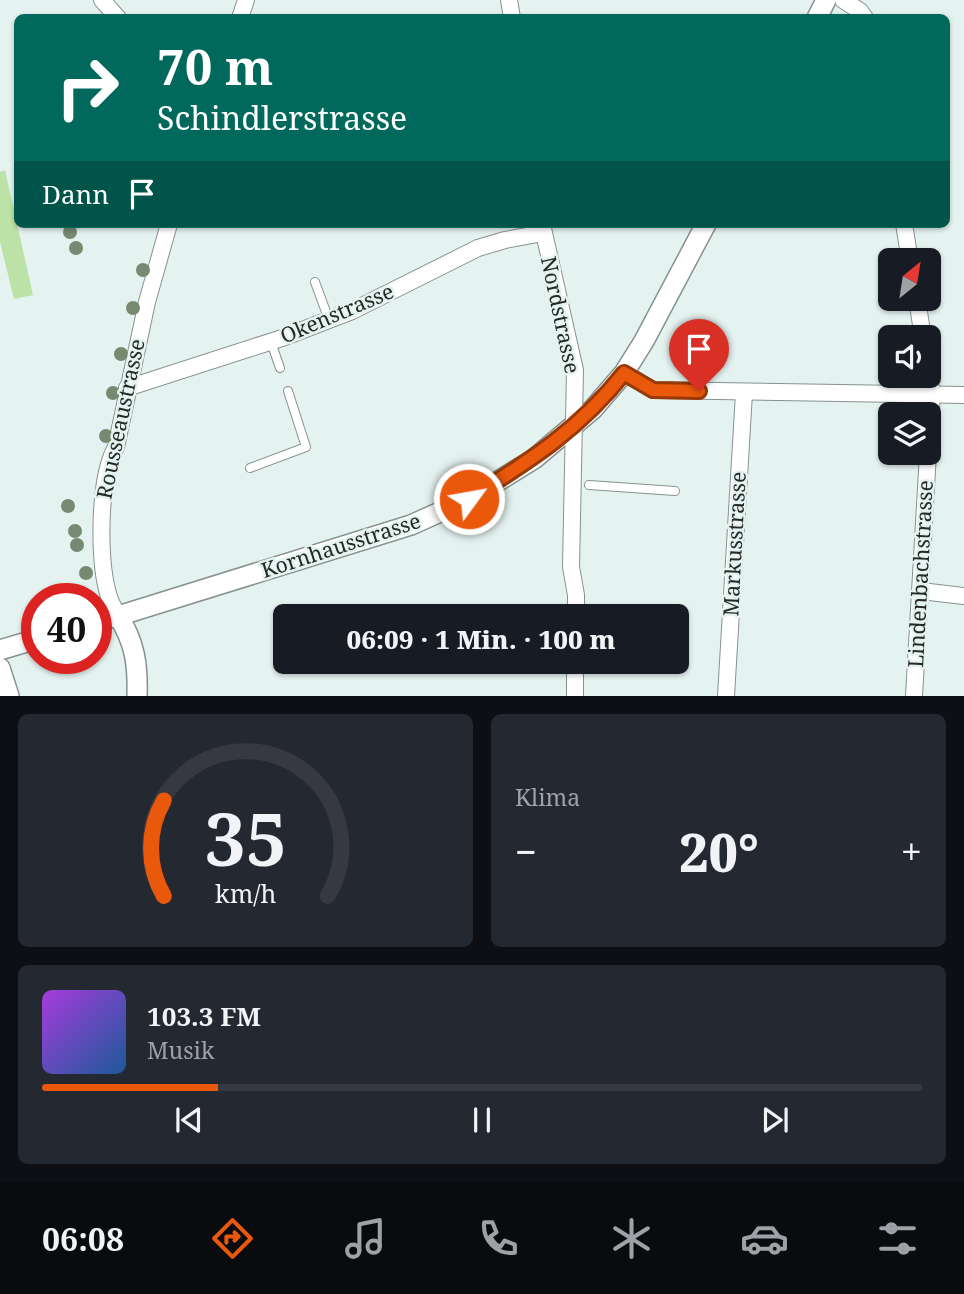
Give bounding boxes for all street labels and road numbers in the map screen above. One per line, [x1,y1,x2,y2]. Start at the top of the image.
street label: Nordstrasse [535,254,587,376]
street label: Okenstrasse [276,277,398,350]
street label: Rousseaustrasse [89,336,151,501]
street label: Markusstrasse [716,471,752,617]
street label: Lindenbachstrasse [901,479,939,668]
street label: Kornhausstrasse [257,506,424,584]

